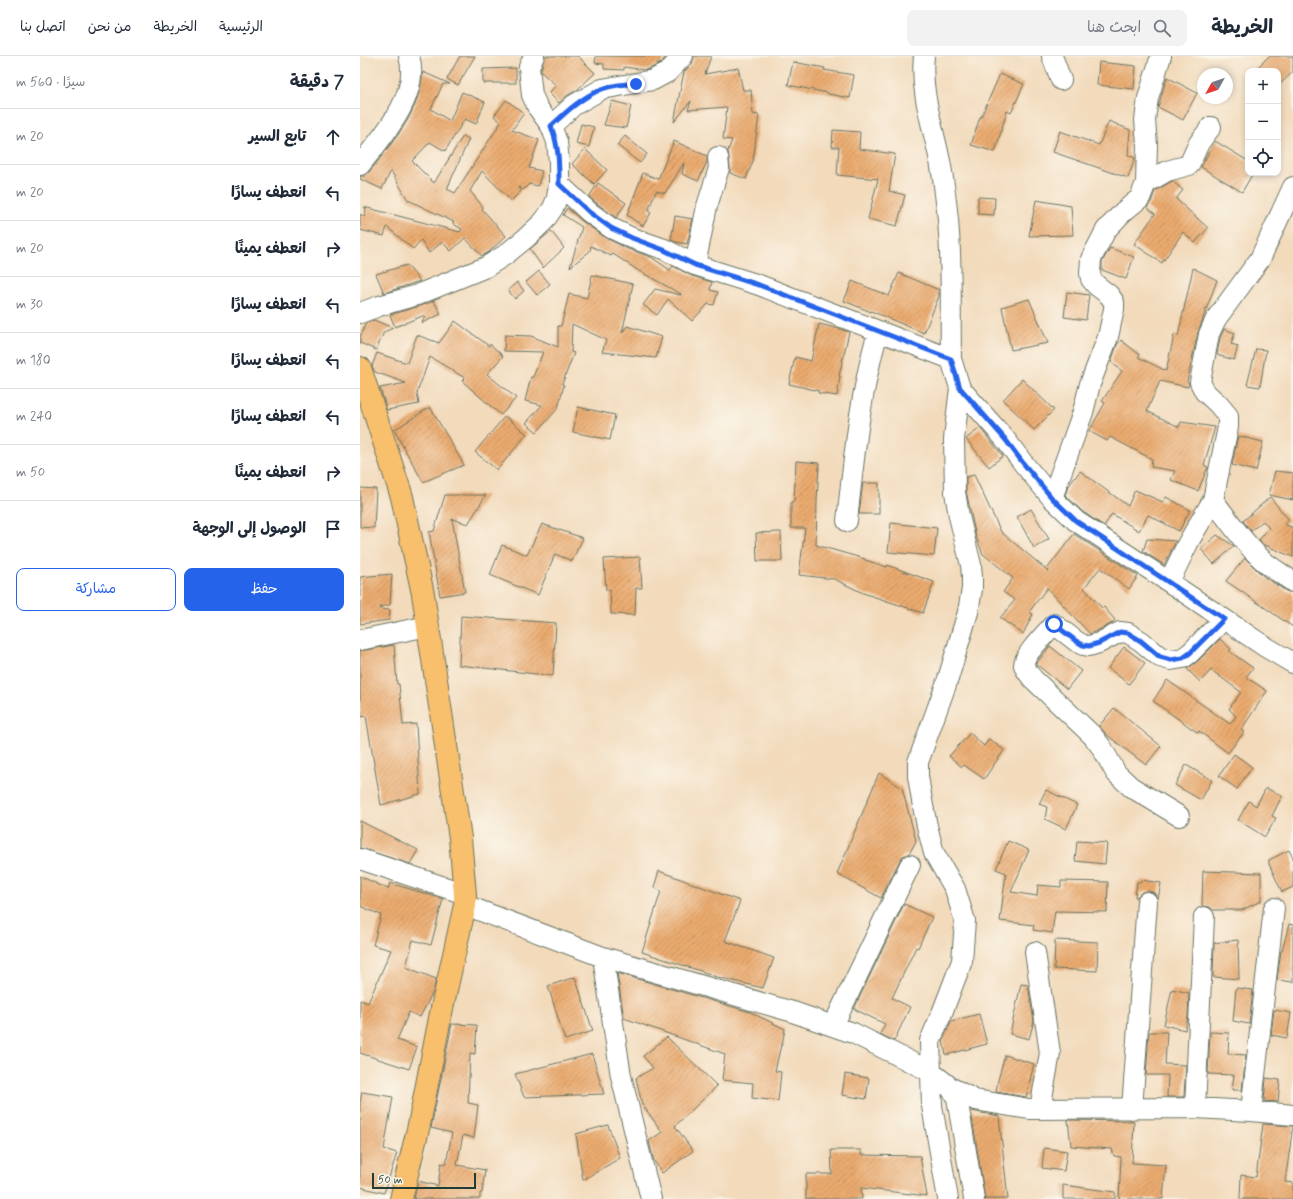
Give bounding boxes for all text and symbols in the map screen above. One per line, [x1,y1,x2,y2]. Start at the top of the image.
search box [907,10,1187,46]
text: الخريطة [1211,15,1273,40]
icon: search [1151,17,1173,39]
text: اتصل بنا [20,18,66,36]
text: من نحن [88,18,131,36]
text: الخريطة [153,18,197,36]
text: الرئيسية [219,18,263,36]
text: ابحث هنا [1087,18,1141,38]
north arrow [1197,68,1233,104]
map controls [1245,68,1281,176]
button: + [1245,68,1281,104]
text: 7 دقيقة [290,71,344,93]
text: سيرًا · 560 m [16,74,85,91]
route end [627,75,645,93]
button: − [1245,104,1281,140]
icon: ahead [322,126,344,148]
text: تابع السير [248,127,306,147]
text: 20 m [16,128,44,145]
button: locate [1245,140,1281,176]
icon: left [322,182,344,204]
text: انعطف يسارًا [231,183,306,203]
text: 20 m [16,184,44,201]
icon: right [322,238,344,260]
text: انعطف يمينًا [235,239,306,259]
text: 20 m [16,240,44,257]
icon: left [322,294,344,316]
text: انعطف يسارًا [231,295,306,315]
text: 30 m [16,296,43,313]
icon: left [322,350,344,372]
text: انعطف يسارًا [231,351,306,371]
text: 180 m [16,352,51,369]
icon: left [322,406,344,428]
text: انعطف يسارًا [231,407,306,427]
text: 240 m [16,408,52,425]
icon: right [322,462,344,484]
text: انعطف يمينًا [235,463,306,483]
text: 50 m [16,464,45,481]
icon: arrive [322,518,344,540]
text: الوصول إلى الوجهة [192,519,306,539]
button: مشاركة [16,568,176,611]
button: حفظ [184,568,344,611]
route start [1045,615,1063,633]
scale bar [372,1171,476,1190]
text: 50 m [378,1173,403,1187]

